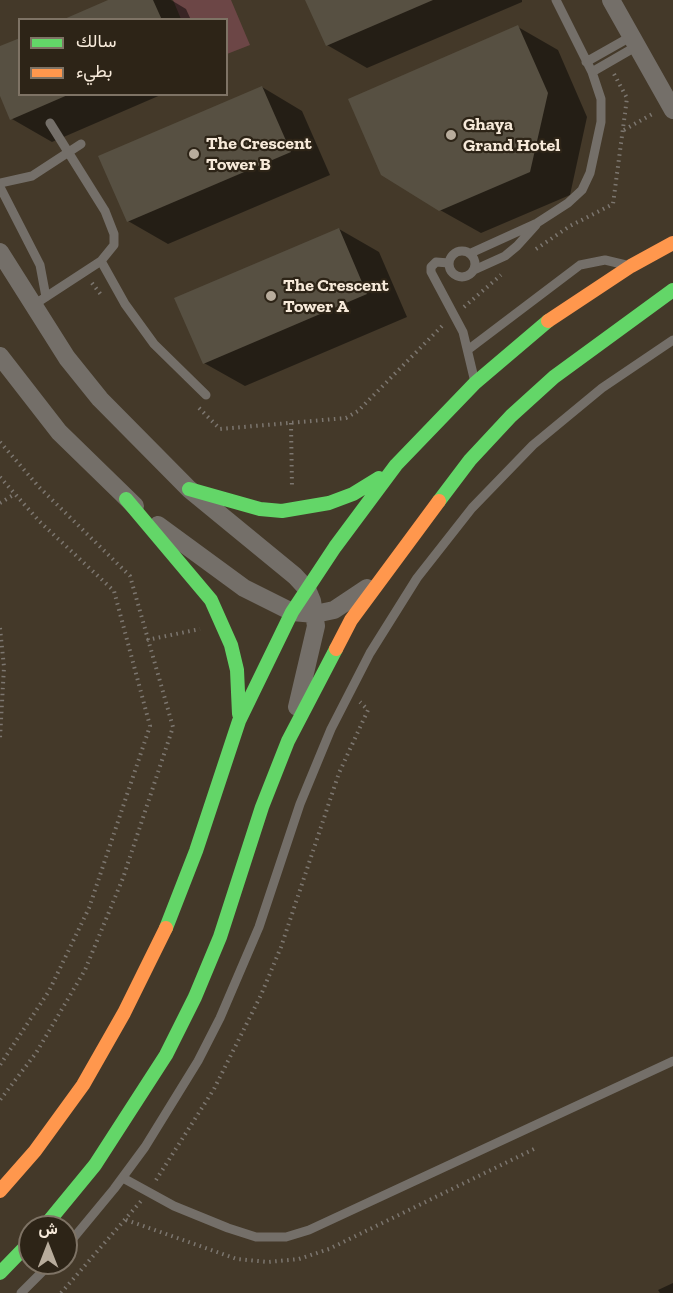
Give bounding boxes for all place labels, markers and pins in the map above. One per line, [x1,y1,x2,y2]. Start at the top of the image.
place label: Ghaya Grand Hotel [463,114,560,156]
marker: Ghaya Grand Hotel [444,128,458,142]
place label: The Crescent Tower B [206,133,312,176]
marker: The Crescent Tower B [187,147,201,161]
place label: The Crescent Tower A [283,275,389,318]
marker: The Crescent Tower A [264,289,278,303]

